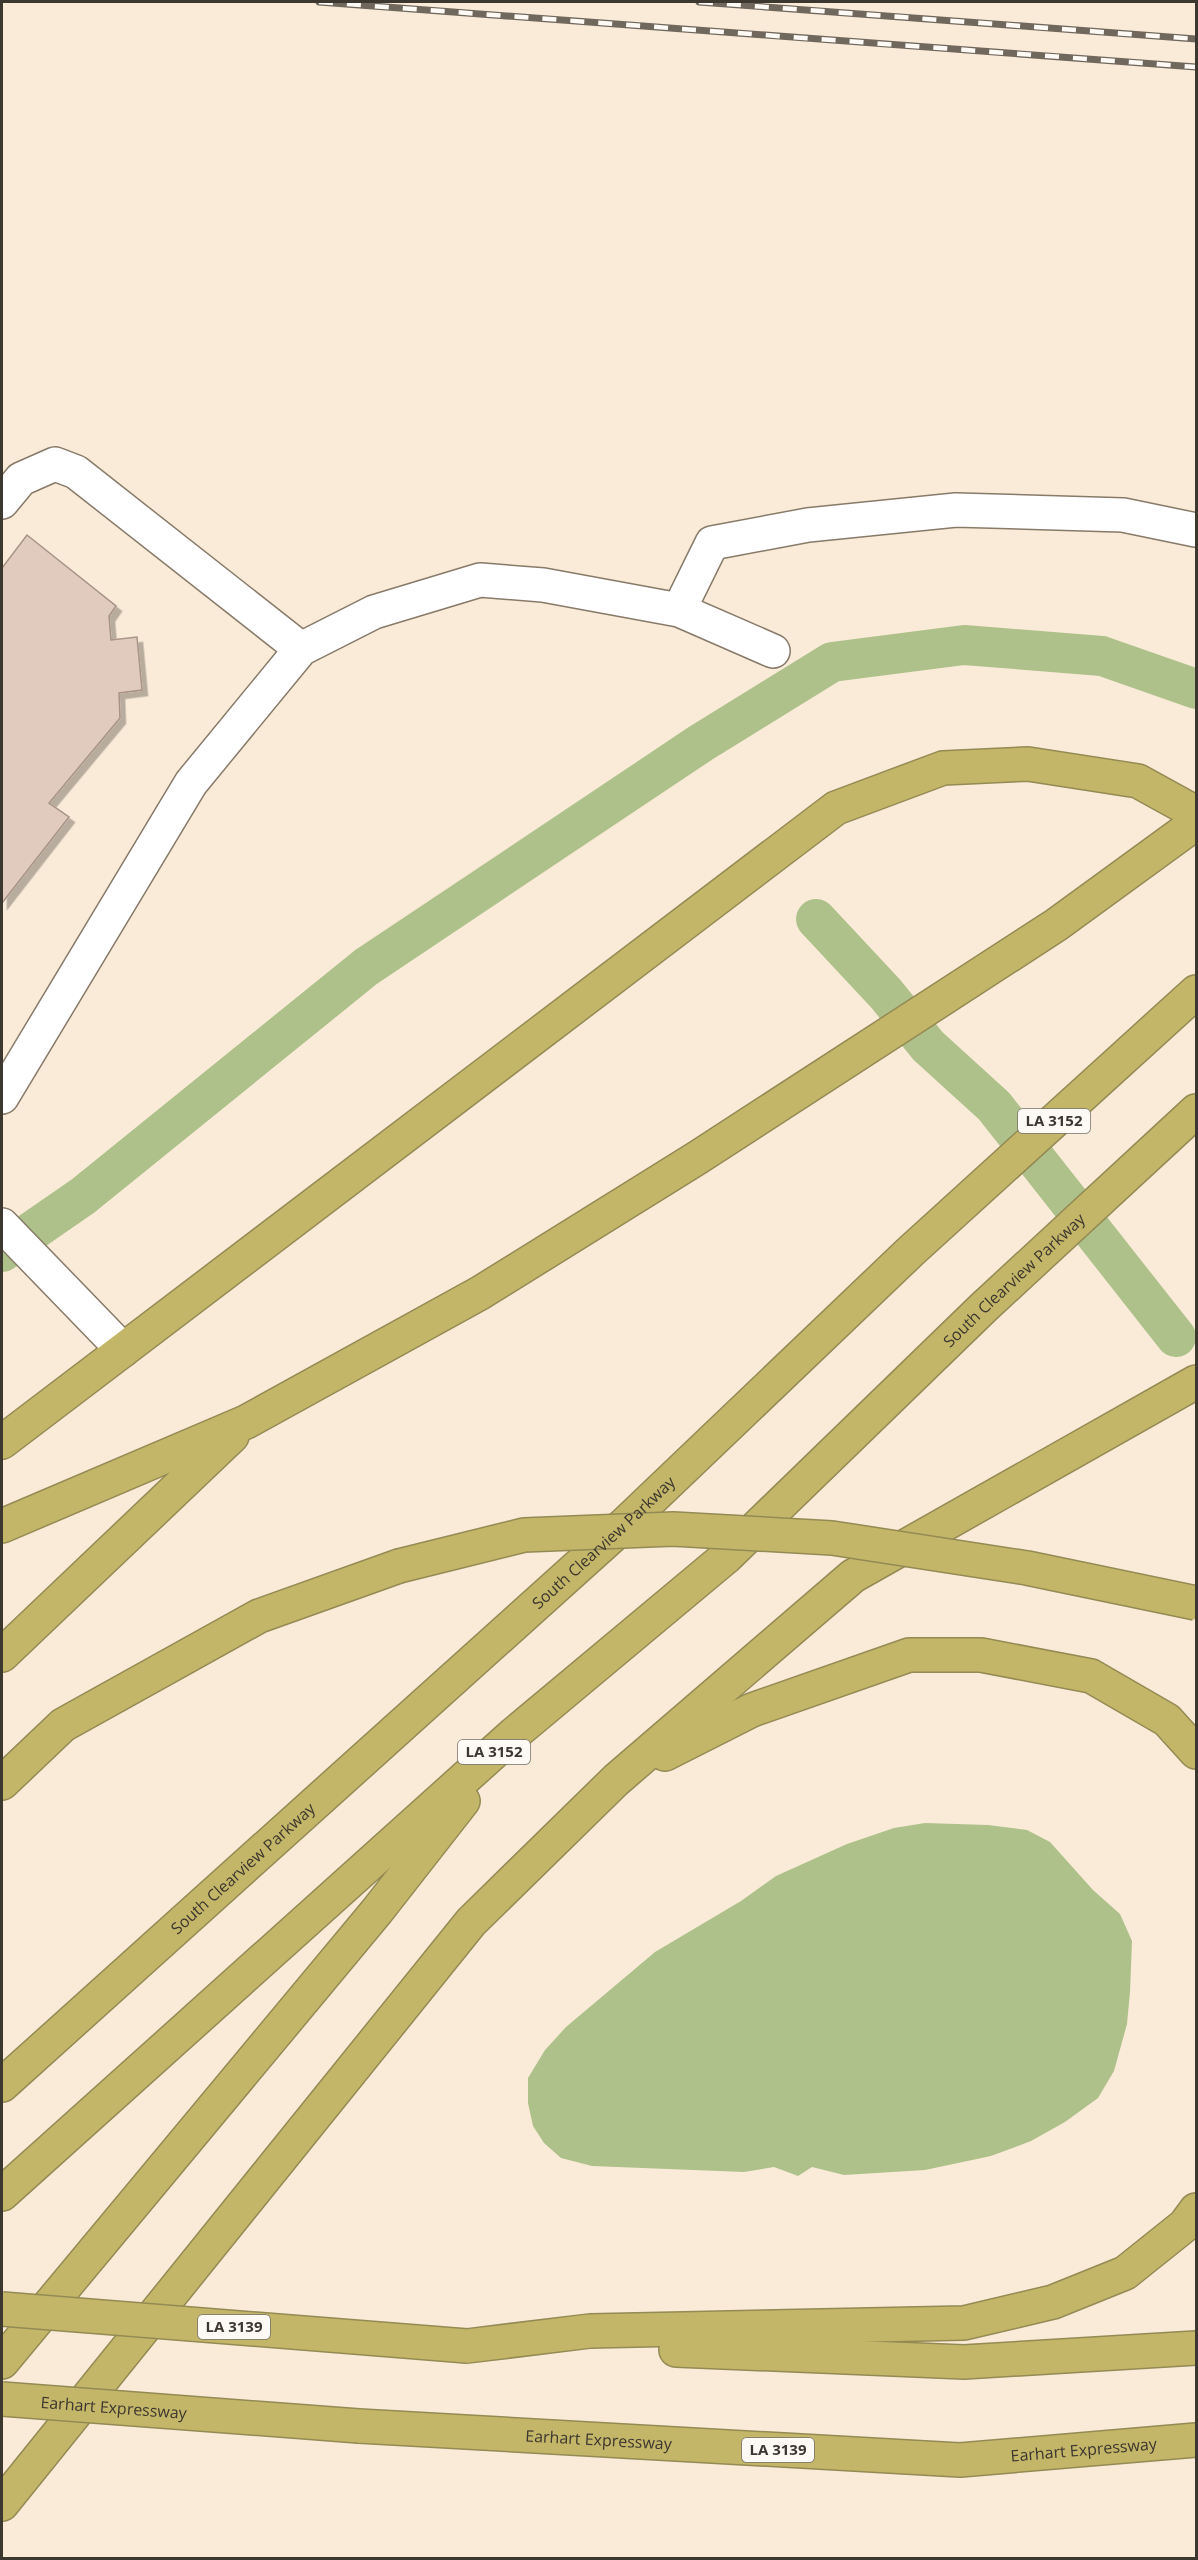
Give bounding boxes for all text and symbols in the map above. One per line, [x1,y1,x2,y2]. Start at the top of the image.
road number: LA 3152 [1018,1109,1090,1133]
street label: South Clearview Parkway [938,1208,1090,1352]
street label: South Clearview Parkway [527,1470,680,1614]
road number: LA 3152 [458,1740,530,1764]
street label: South Clearview Parkway [166,1797,320,1939]
road number: LA 3139 [198,2315,270,2339]
street label: Earhart Expressway [40,2391,189,2424]
street label: Earhart Expressway [525,2424,673,2455]
street label: Earhart Expressway [1010,2432,1159,2467]
road number: LA 3139 [742,2438,814,2462]

